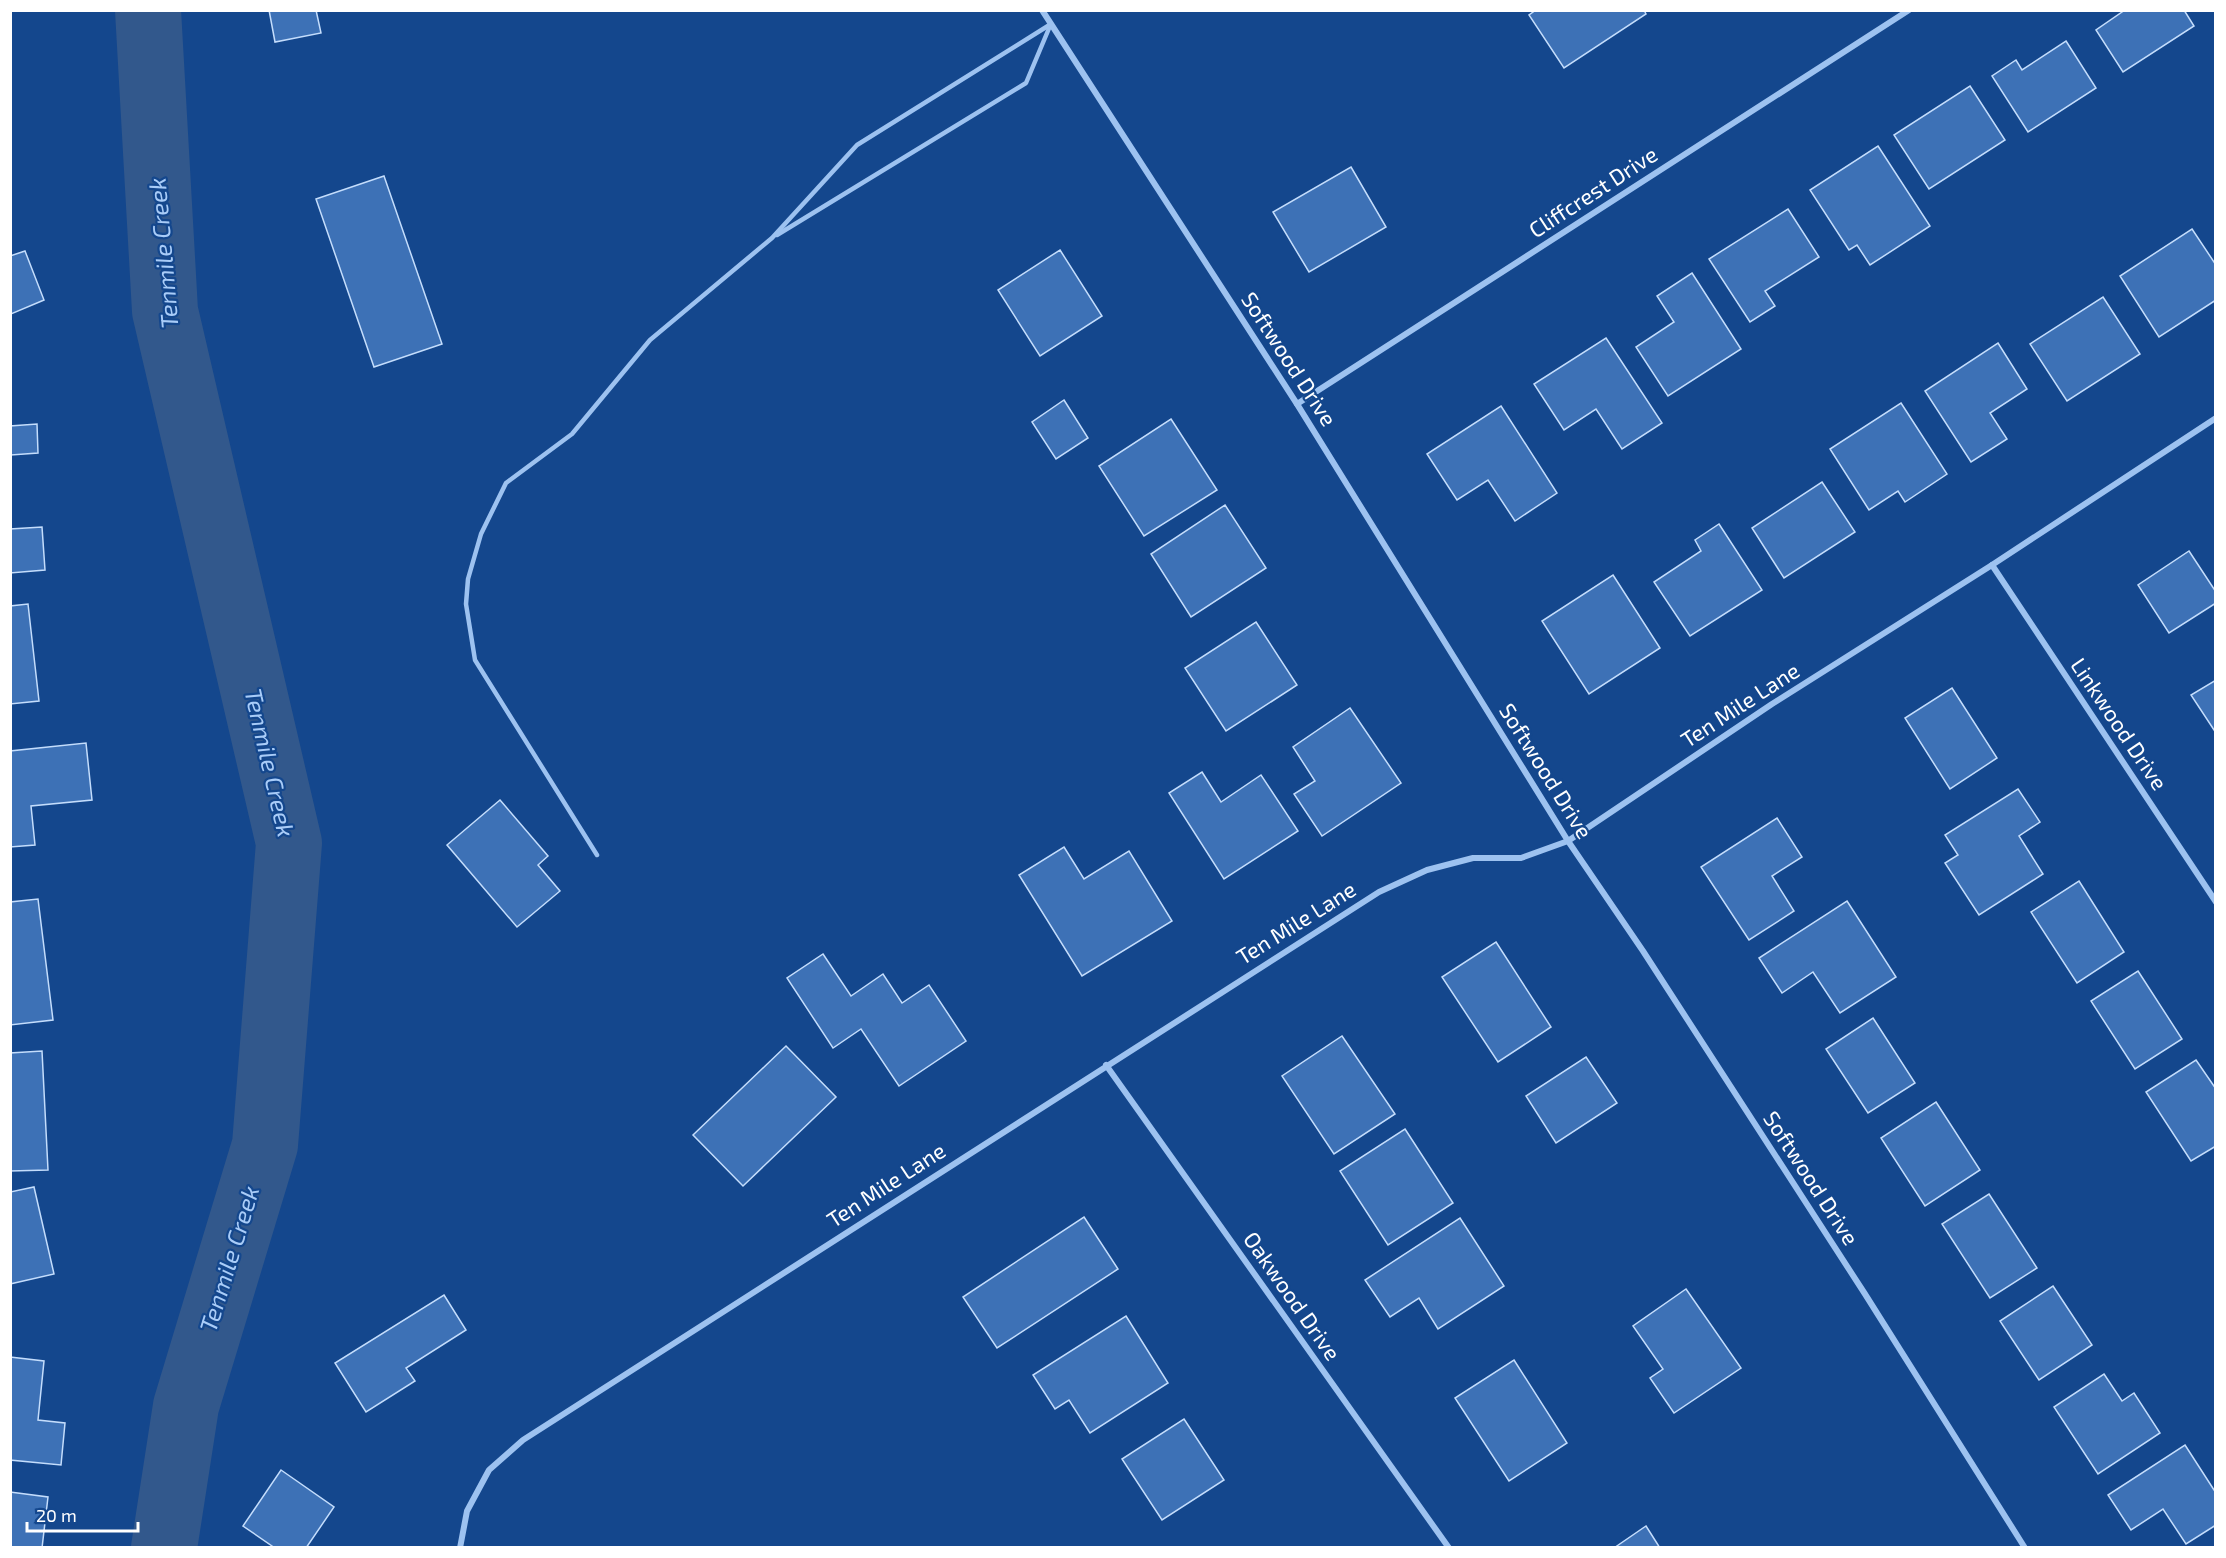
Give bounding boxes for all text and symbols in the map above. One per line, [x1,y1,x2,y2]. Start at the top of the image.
street label: Cliffcrest Drive [1523,140,1662,242]
water label: Tenmile Creek [141,177,184,330]
street label: Softwood Drive [1237,287,1343,430]
street label: Linkwood Drive [2066,653,2174,794]
street label: Ten Mile Lane [1675,656,1803,752]
water label: Tenmile Creek [239,686,302,840]
street label: Softwood Drive [1495,698,1599,843]
street label: Ten Mile Lane [1231,875,1360,969]
street label: Softwood Drive [1759,1106,1865,1249]
street label: Ten Mile Lane [821,1136,949,1232]
water label: Tenmile Creek [193,1182,265,1335]
street label: Oakwood Drive [1239,1226,1347,1365]
scale bar [27,1495,138,1533]
text: 20 m [36,1504,77,1526]

